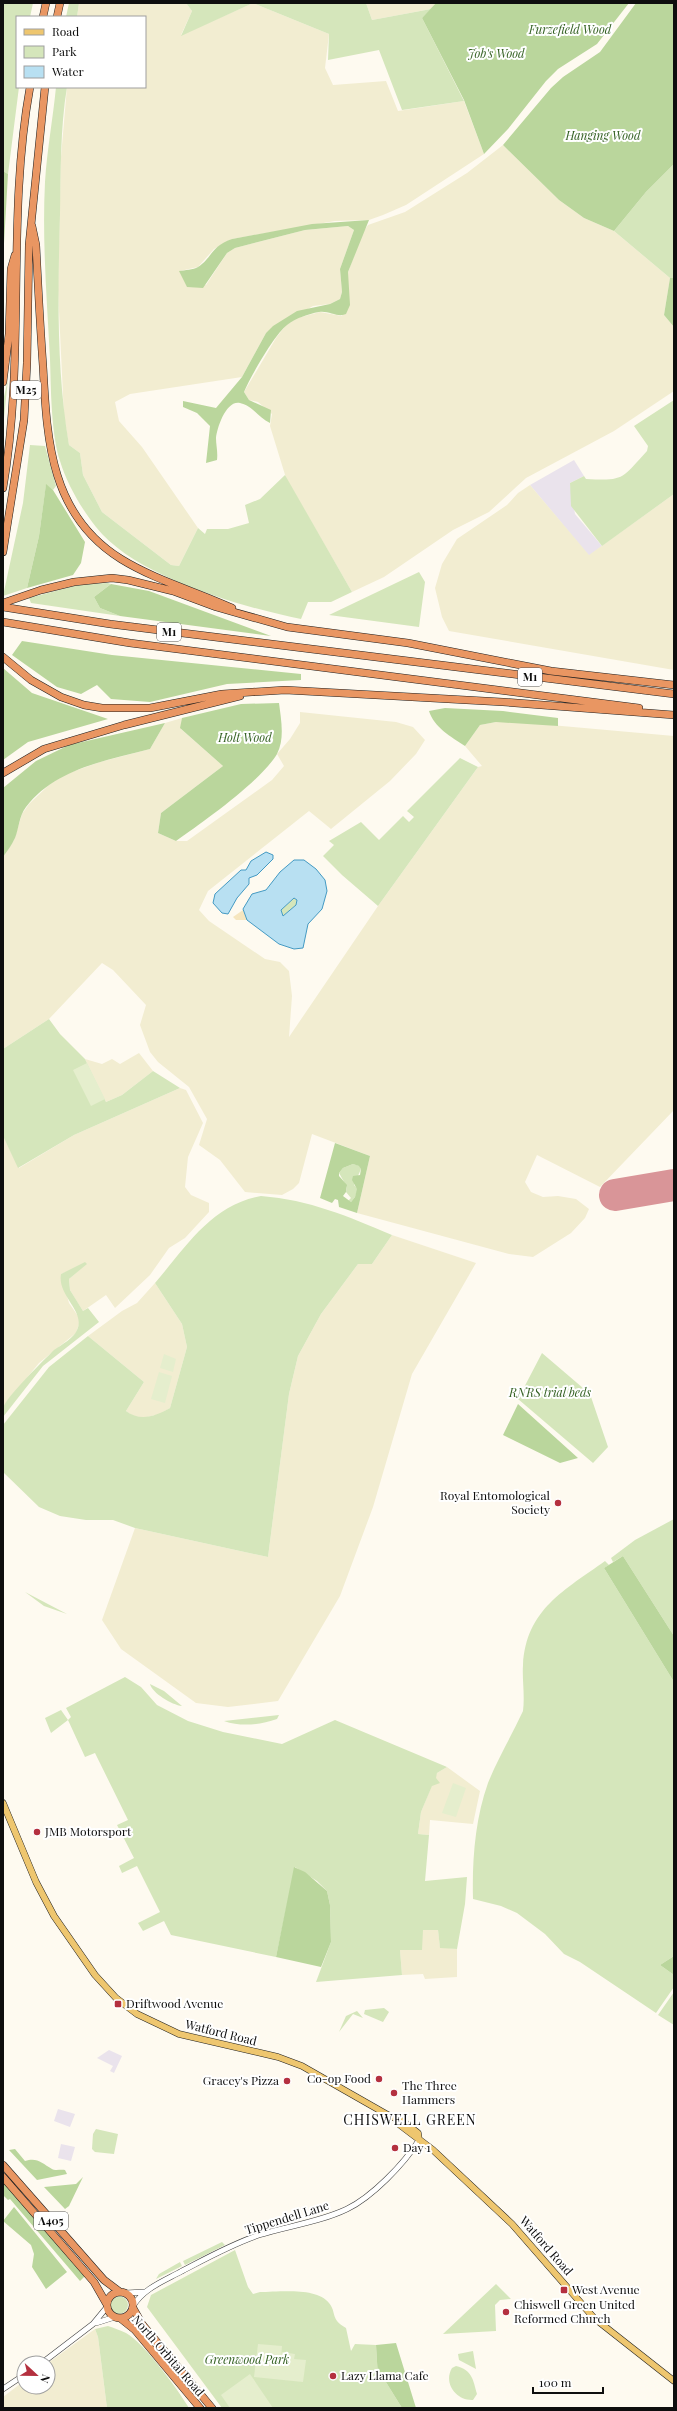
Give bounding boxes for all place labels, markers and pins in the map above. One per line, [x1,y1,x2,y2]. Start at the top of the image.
place label: Royal Entomological Society [440,1487,551,1517]
marker: Royal Entomological Society [553,1498,563,1508]
place label: JMB Motorsport [44,1823,132,1839]
marker: JMB Motorsport [32,1827,42,1837]
place label: Driftwood Avenue [126,1995,223,2011]
marker: Driftwood Avenue [113,1999,123,2009]
place label: Co-op Food [307,2070,371,2086]
place label: Gracey's Pizza [203,2072,279,2088]
marker: Co-op Food [374,2074,384,2084]
marker: Gracey's Pizza [282,2076,292,2086]
place label: The Three Hammers [402,2077,457,2107]
marker: The Three Hammers [389,2088,399,2098]
place label: Day 1 [403,2139,431,2155]
marker: Day 1 [390,2143,400,2153]
place label: West Avenue [571,2281,640,2297]
marker: West Avenue [559,2285,569,2295]
place label: Chiswell Green United Reformed Church [514,2296,635,2326]
marker: Chiswell Green United Reformed Church [501,2307,511,2317]
place label: Lazy Llama Cafe [341,2367,429,2383]
marker: Lazy Llama Cafe [328,2371,338,2381]

